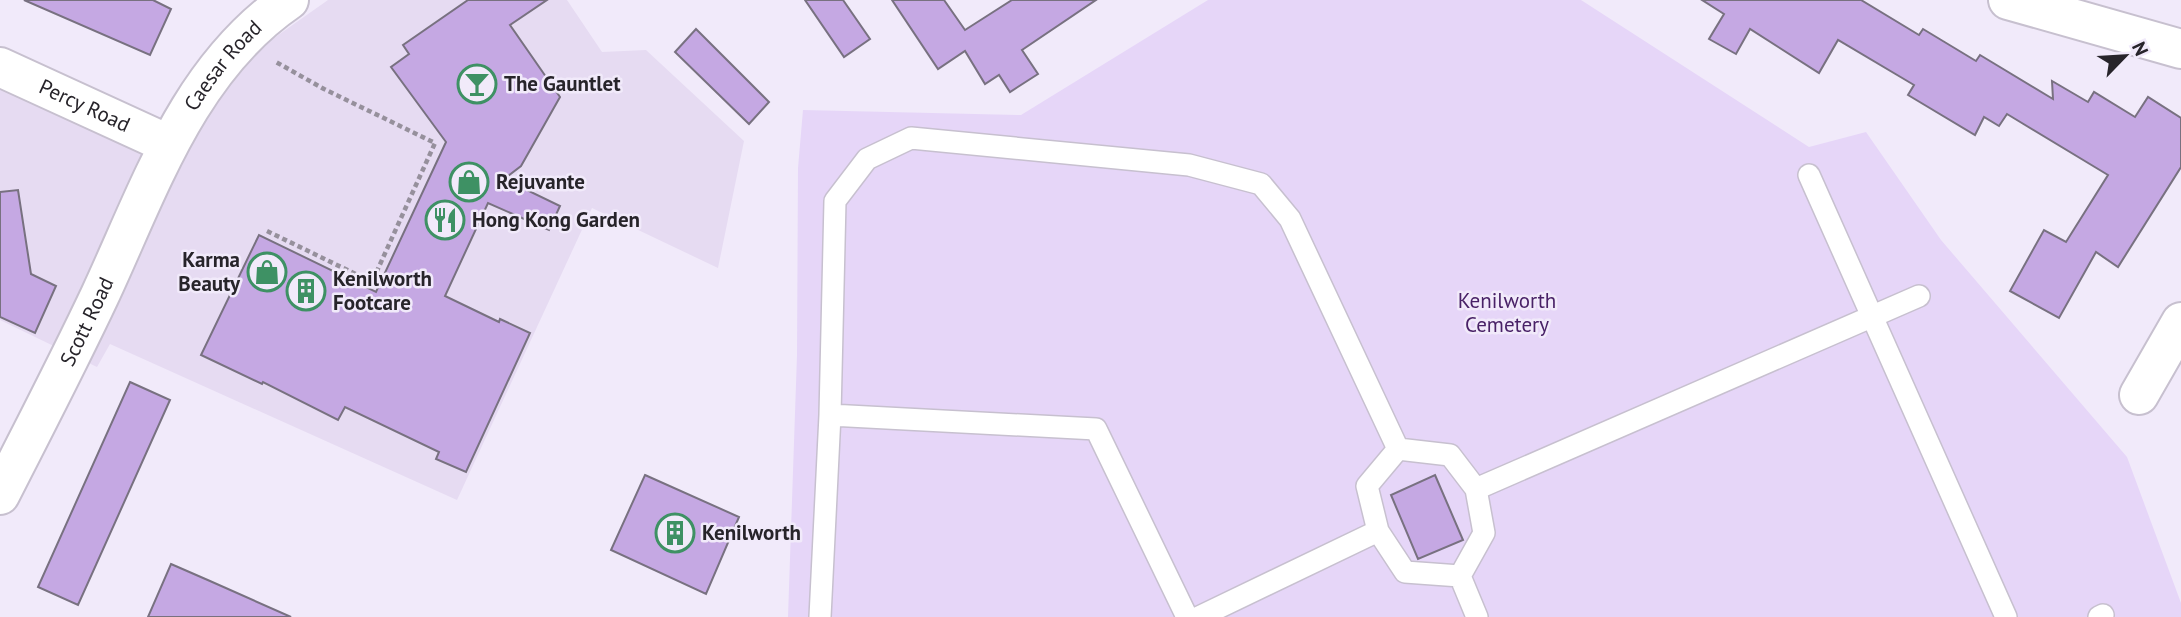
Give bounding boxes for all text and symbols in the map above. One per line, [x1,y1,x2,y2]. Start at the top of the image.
street label: Caesar Road [178,14,267,116]
north arrow [2090,21,2160,91]
text: N [2127,38,2154,60]
bar icon: The Gauntlet [456,63,498,105]
place label: The Gauntlet [504,70,621,97]
street label: Percy Road [35,73,135,138]
shop icon: Rejuvante [448,161,490,203]
place label: Rejuvante [496,168,585,195]
restaurant icon: Hong Kong Garden [424,199,466,241]
place label: Hong Kong Garden [472,206,640,233]
place label: Karma Beauty [178,246,241,297]
shop icon: Karma Beauty [246,251,288,293]
place label: Kenilworth Footcare [333,265,432,316]
building icon: Kenilworth Footcare [285,270,327,312]
street label: Scott Road [54,273,119,371]
park label: Kenilworth Cemetery [1458,287,1556,338]
building icon: Kenilworth [654,512,696,554]
place label: Kenilworth [702,519,801,546]

